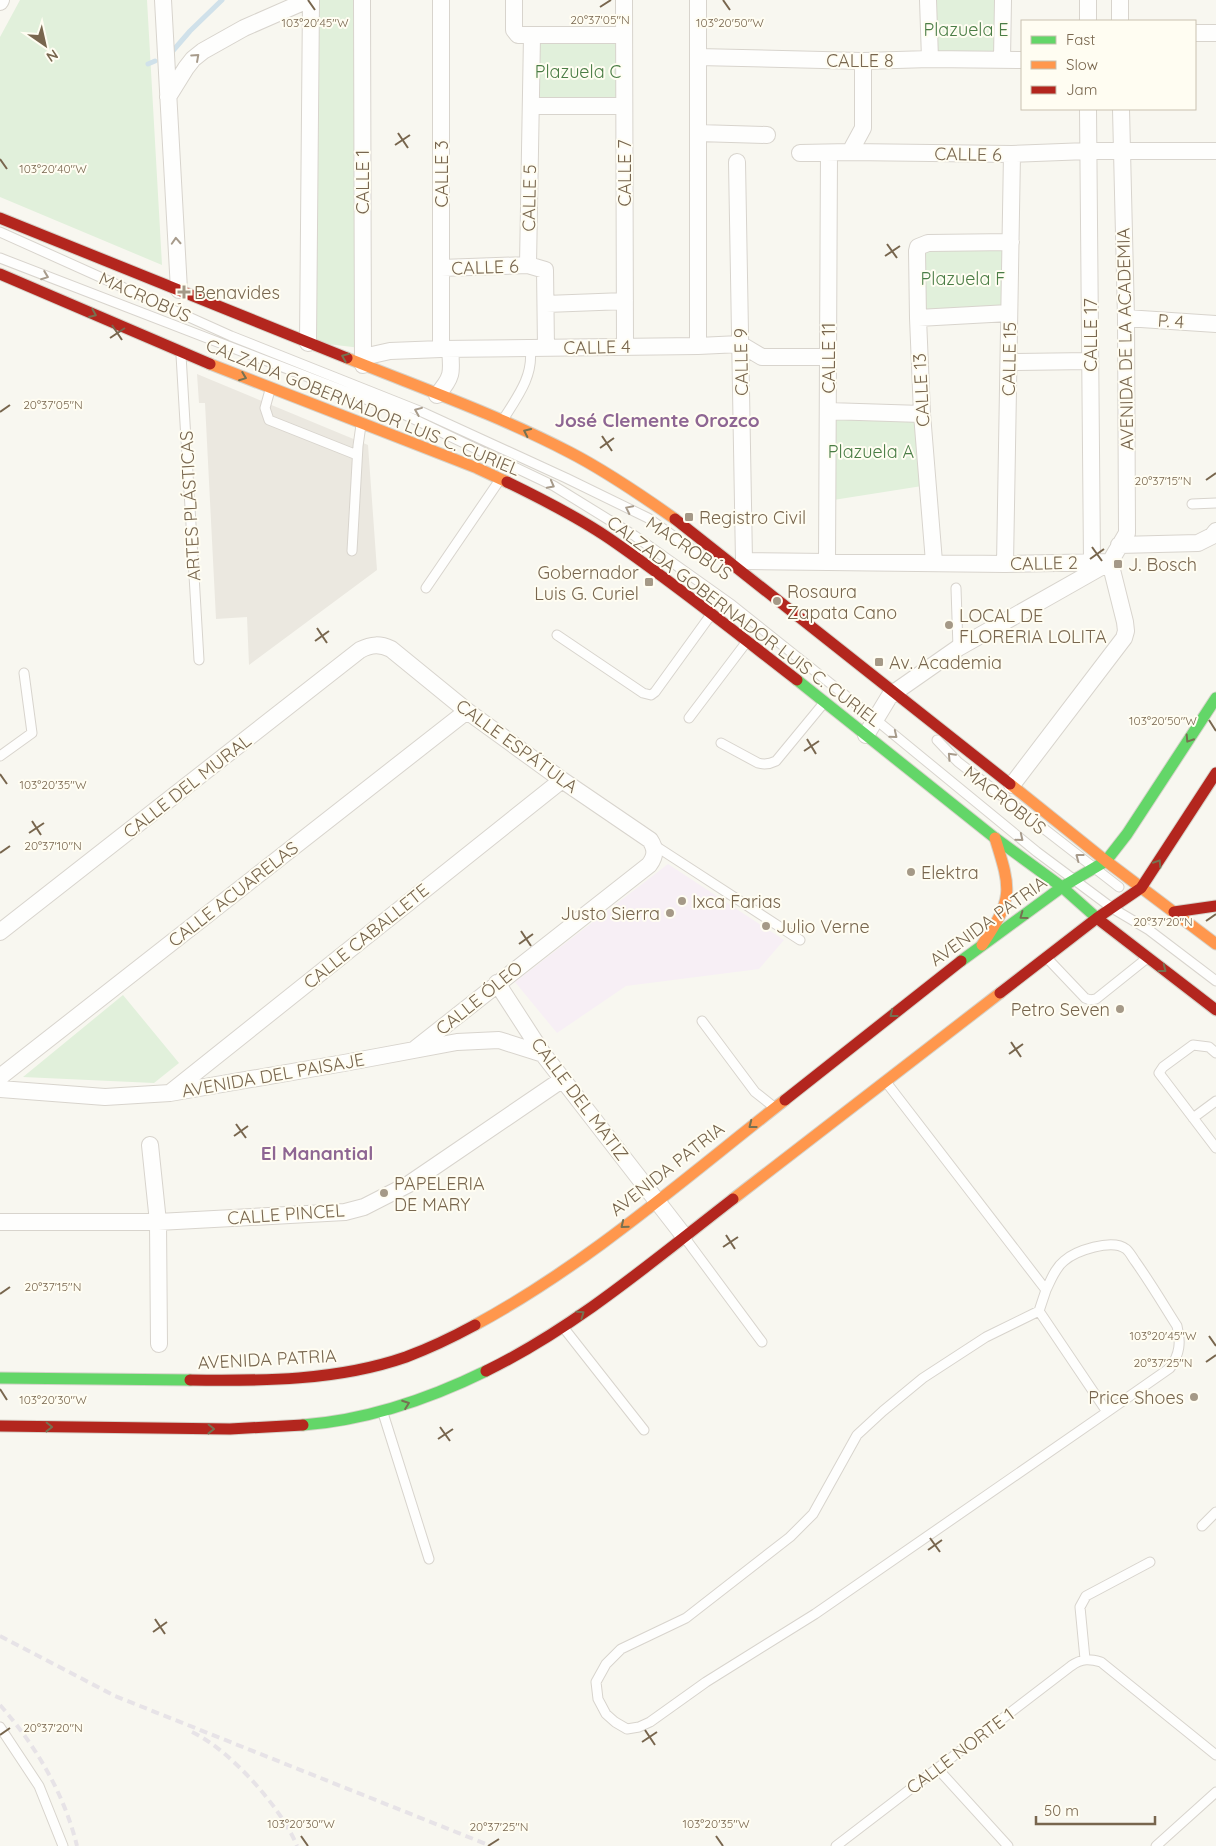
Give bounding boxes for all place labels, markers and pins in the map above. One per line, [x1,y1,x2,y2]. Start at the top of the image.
place label: Benavides [194,281,280,304]
marker: Benavides [178,286,190,298]
place label: Registro Civil [699,506,806,529]
marker: Registro Civil [683,511,695,523]
place label: J. Bosch [1128,553,1197,576]
marker: J. Bosch [1112,558,1124,570]
place label: Gobernador Luis G. Curiel [534,561,639,605]
marker: Gobernador Luis G. Curiel [643,576,655,588]
place label: Rosaura Zapata Cano [787,580,897,624]
marker: Rosaura Zapata Cano [771,595,783,607]
place label: LOCAL DE FLORERIA LOLITA [959,604,1107,648]
marker: LOCAL DE FLORERIA LOLITA [943,619,955,631]
place label: Av. Academia [889,651,1002,674]
marker: Av. Academia [873,656,885,668]
place label: Elektra [921,861,979,884]
marker: Elektra [905,866,917,878]
place label: Ixca Farias [692,890,781,913]
marker: Ixca Farias [676,895,688,907]
place label: Justo Sierra [561,902,660,925]
marker: Justo Sierra [664,907,676,919]
place label: Julio Verne [776,915,870,938]
marker: Julio Verne [760,920,772,932]
place label: Petro Seven [1011,998,1110,1021]
marker: Petro Seven [1114,1003,1126,1015]
place label: PAPELERIA DE MARY [394,1172,485,1216]
marker: PAPELERIA DE MARY [378,1187,390,1199]
place label: Price Shoes [1088,1386,1184,1409]
marker: Price Shoes [1188,1391,1200,1403]

